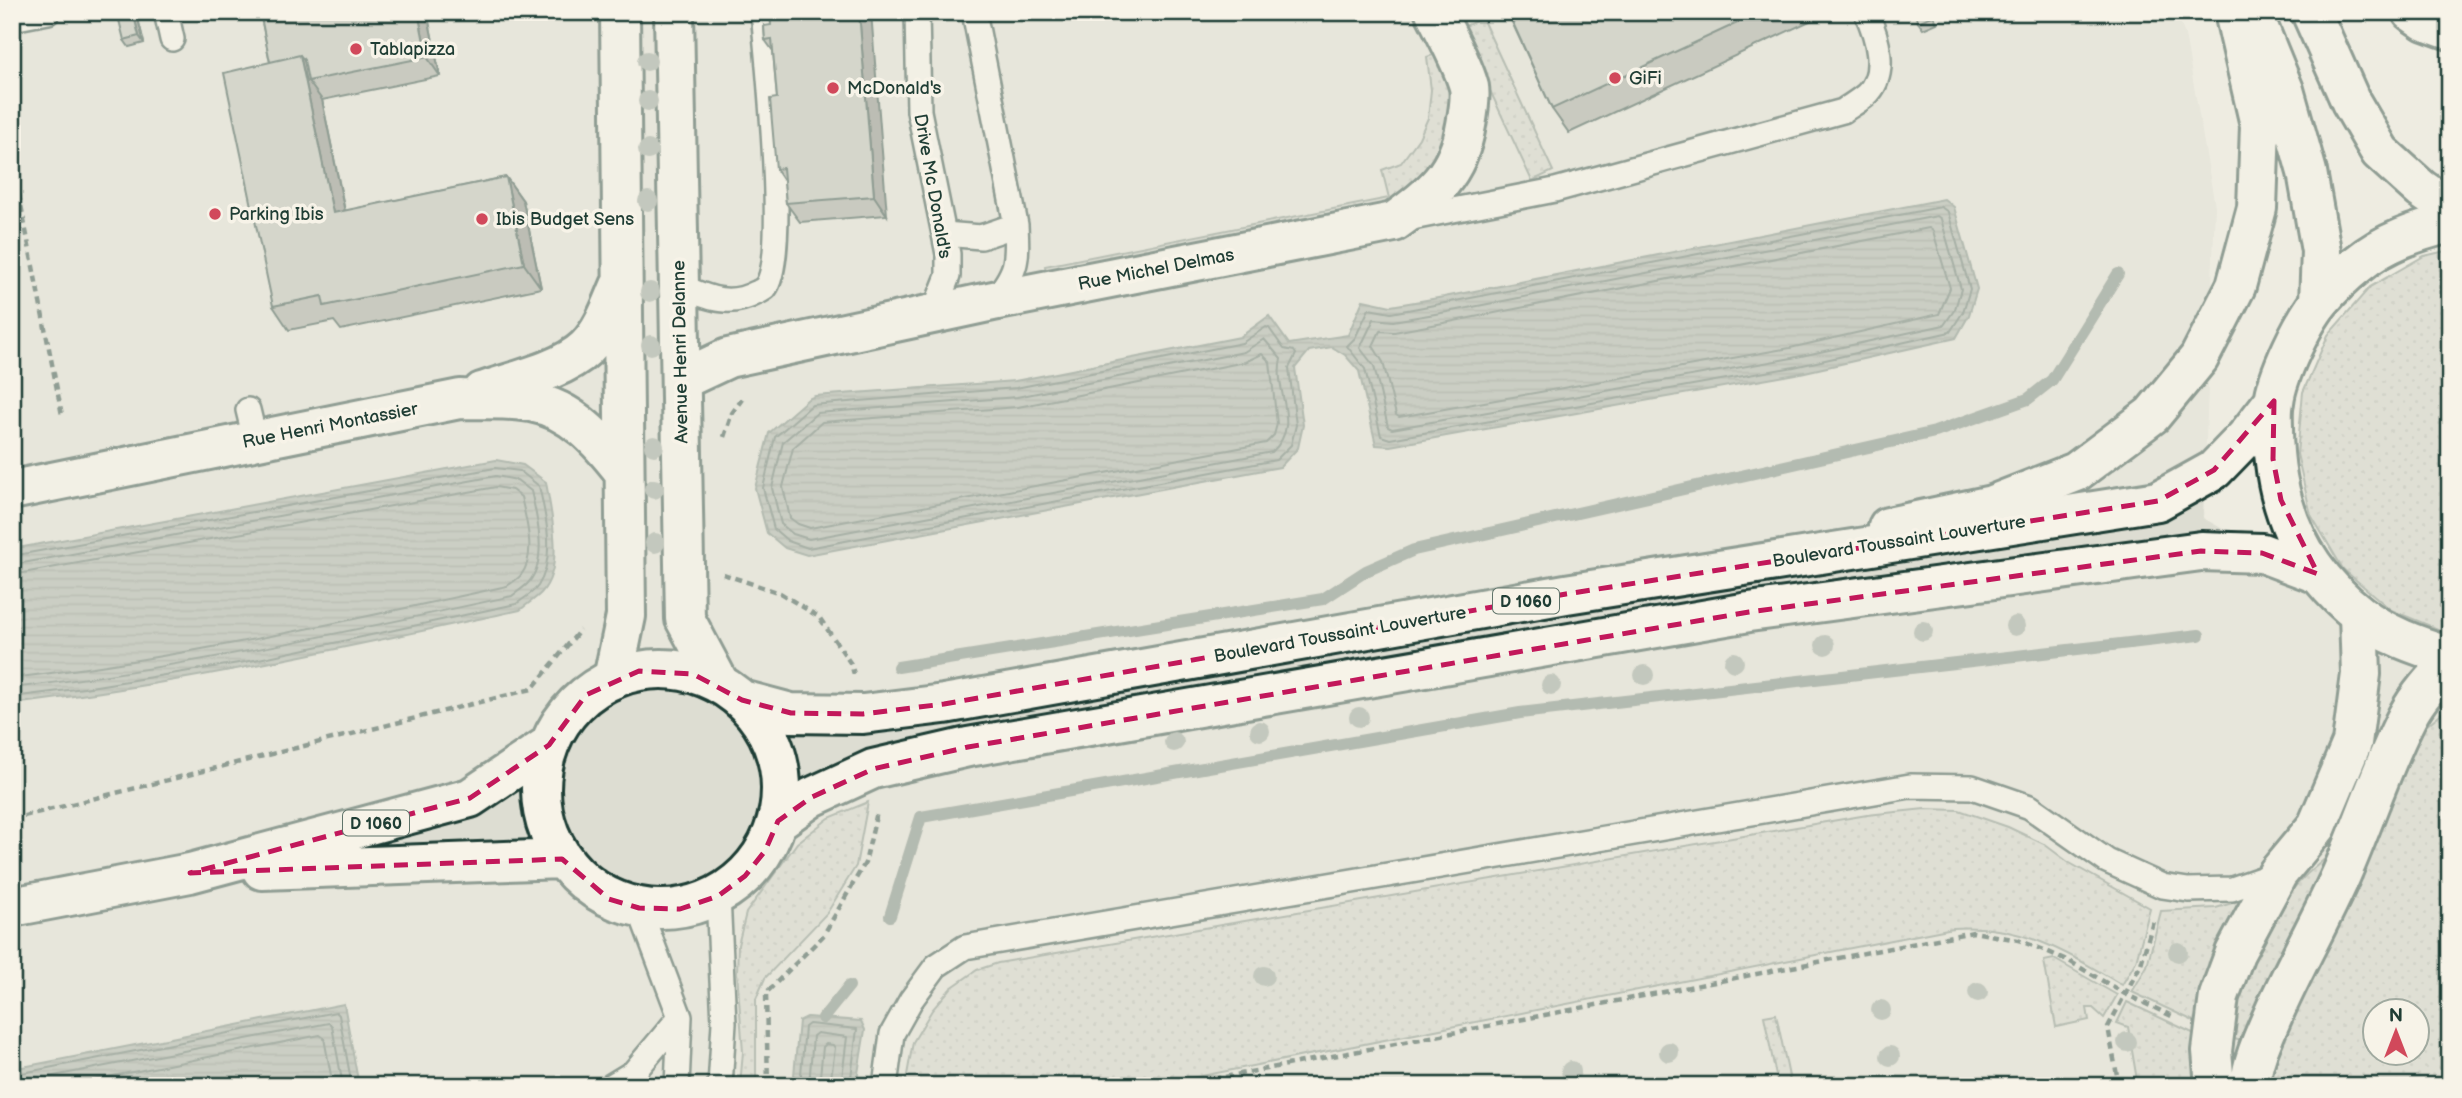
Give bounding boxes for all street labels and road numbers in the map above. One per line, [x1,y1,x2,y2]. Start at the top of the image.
street label: Drive Mc Donald's [909,112,956,260]
street label: Rue Michel Delmas [1076,244,1236,295]
street label: Avenue Henri Delanne [668,260,693,444]
street label: Rue Henri Montassier [241,398,420,453]
street label: Boulevard Toussaint Louverture [1771,511,2027,572]
road number: D 1060 [1493,588,1559,614]
street label: Boulevard Toussaint Louverture [1212,602,1468,667]
road number: D 1060 [343,810,409,836]

